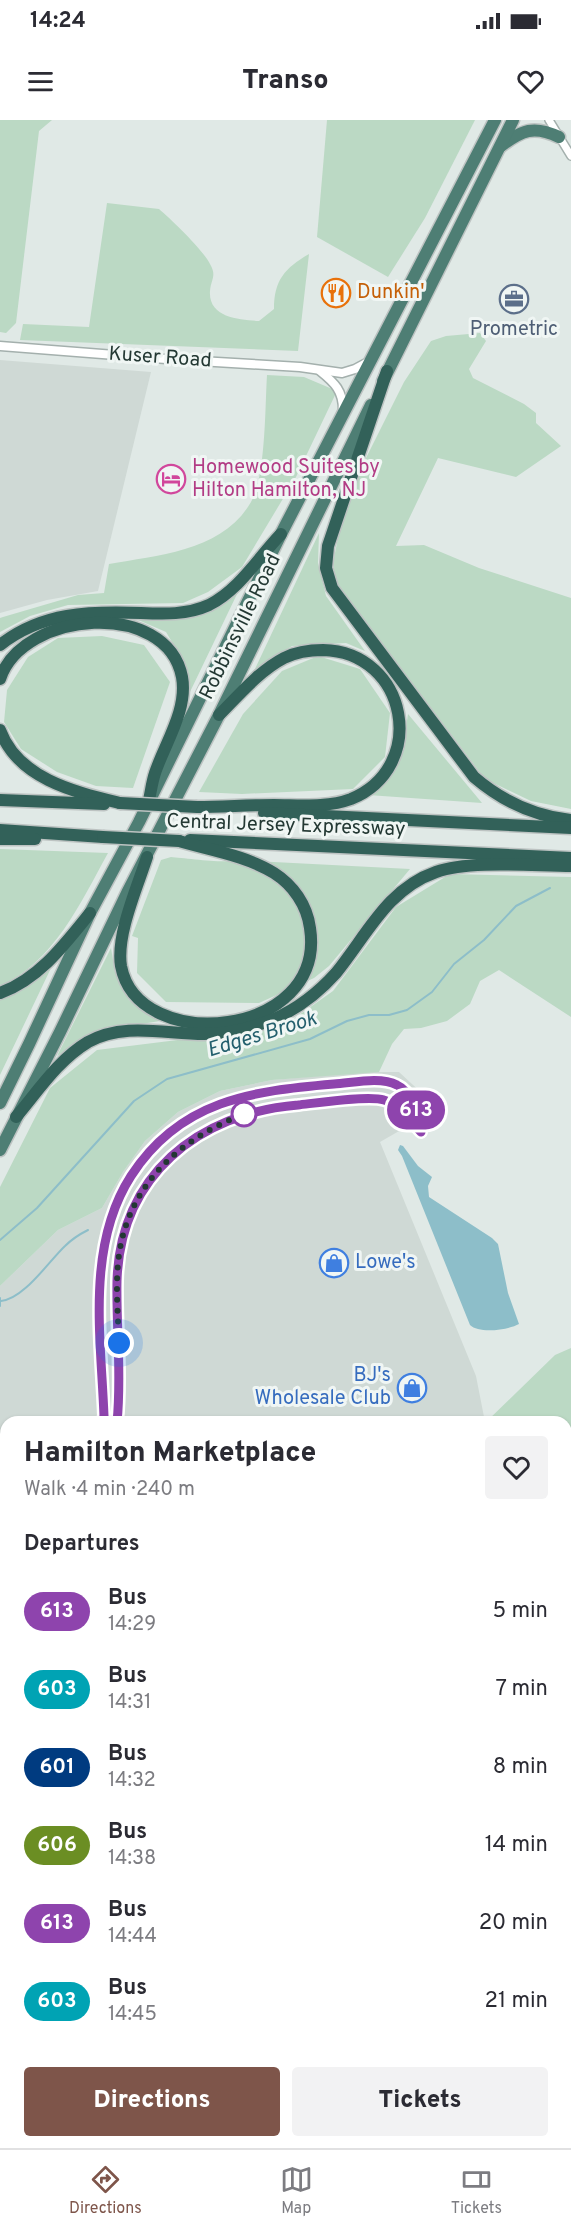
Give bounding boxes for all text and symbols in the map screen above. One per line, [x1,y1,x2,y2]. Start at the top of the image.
text: 14:24 [30,8,86,35]
text: Transo [242,64,329,98]
icon: menu [24,65,57,98]
icon: heart [514,65,547,98]
restaurant icon: Dunkin' [320,277,352,309]
place label: Dunkin' [357,280,425,306]
office icon: Prometric [498,283,530,315]
place label: Prometric [470,317,558,343]
street label: Kuser Road [108,341,212,375]
place label: Homewood Suites by Hilton Hamilton, NJ [192,455,380,504]
hotel icon: Homewood Suites by Hilton Hamilton, NJ [155,463,187,495]
street label: Robbinsville Road [194,550,288,704]
street label: Central Jersey Expressway [166,809,406,843]
water label: Edges Brook [204,1005,320,1064]
line badge: 613 [382,1090,450,1130]
text: 613 [399,1097,433,1124]
unlabelled marker [231,1101,257,1127]
shop icon: Lowe's [318,1247,350,1279]
place label: Lowe's [355,1250,416,1276]
your location [104,1328,134,1358]
place label: BJ's Wholesale Club [255,1363,391,1412]
shop icon: BJ's Wholesale Club [396,1372,428,1404]
text: Hamilton Marketplace [24,1436,316,1472]
button: heart [485,1436,548,1499]
text: Walk · 4 min · 240 m [24,1477,195,1503]
text: Departures [24,1531,140,1558]
text: Bus [108,1585,147,1612]
text: 613 [40,1598,74,1625]
text: 5 min [493,1598,548,1625]
text: 14:29 [108,1612,156,1638]
text: Bus [108,1663,147,1690]
text: 603 [37,1676,77,1703]
text: 7 min [496,1676,548,1703]
text: 14:31 [108,1690,151,1716]
text: Bus [108,1741,147,1768]
text: 601 [39,1754,75,1781]
text: 8 min [493,1754,548,1781]
text: 14:32 [108,1768,156,1794]
text: Bus [108,1819,147,1846]
text: 606 [37,1832,77,1859]
text: 14 min [485,1832,548,1859]
text: 14:38 [108,1846,156,1872]
text: Bus [108,1897,147,1924]
text: 613 [40,1910,74,1937]
text: 20 min [479,1910,548,1937]
text: 14:44 [108,1924,157,1950]
text: Bus [108,1975,147,2002]
text: 603 [37,1988,77,2015]
text: 21 min [485,1988,548,2015]
text: 14:45 [108,2002,157,2028]
button: Directions [24,2067,280,2136]
button: Tickets [292,2067,548,2136]
tab: Directions [69,2163,142,2219]
tab: Map [280,2163,313,2219]
tab: Tickets [451,2163,502,2219]

